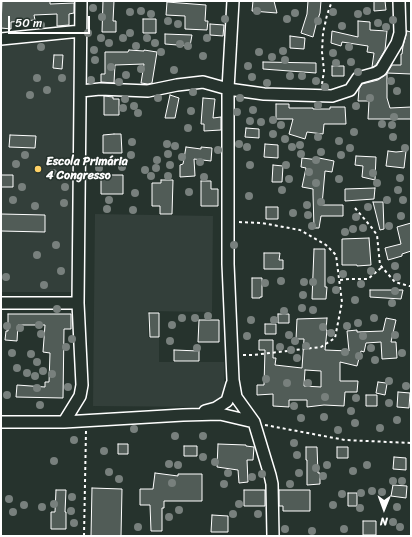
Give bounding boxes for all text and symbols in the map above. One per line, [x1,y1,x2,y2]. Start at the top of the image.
scale bar [10,8,92,34]
text: 50 m [15,12,42,34]
place label: Escola Primária 4 Congresso [46,155,128,183]
marker: Escola Primária 4 Congresso [33,164,43,174]
north arrow [364,489,404,529]
text: N [380,512,388,531]

